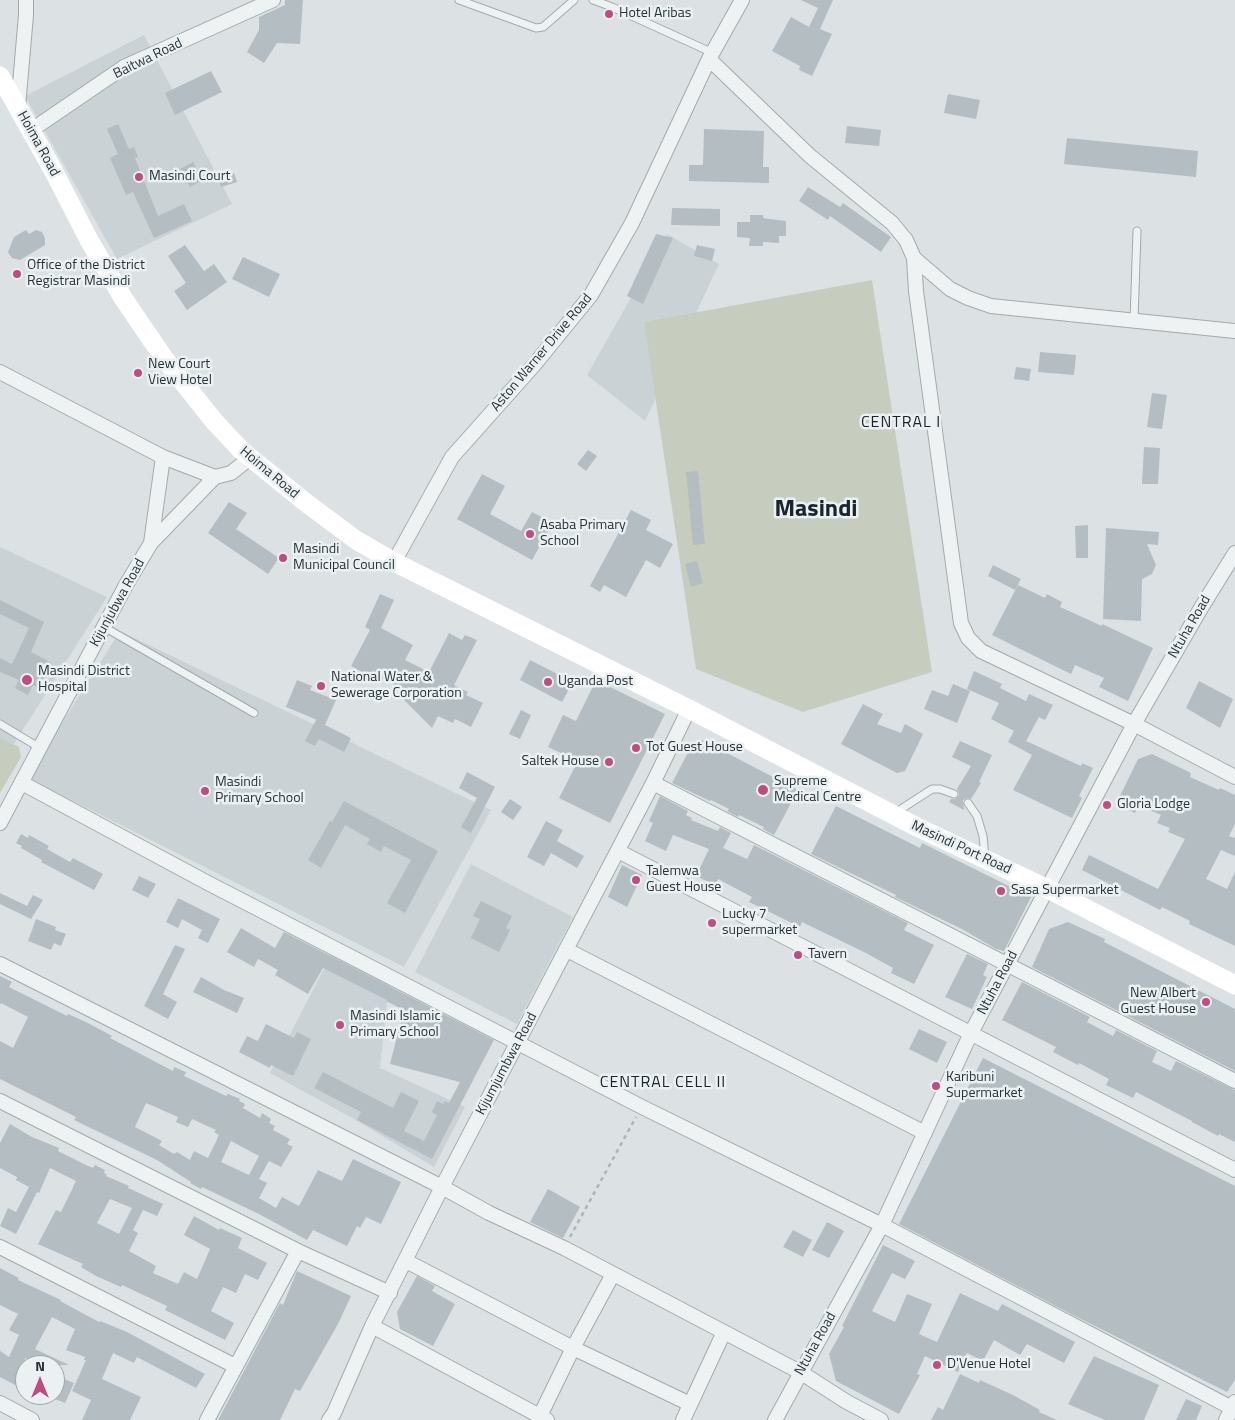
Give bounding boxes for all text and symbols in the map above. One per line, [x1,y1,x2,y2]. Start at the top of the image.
place label: Hotel Aribas [619,6,691,22]
marker: Hotel Aribas [603,8,615,20]
street label: Baitwa Road [111,35,185,83]
street label: Hoima Road [13,108,63,180]
place label: Masindi Court [149,169,230,185]
marker: Masindi Court [133,171,145,183]
place label: Office of the District Registrar Masindi [27,258,145,290]
marker: Office of the District Registrar Masindi [11,268,23,280]
street label: Aston Warner Drive Road [488,291,596,415]
place label: New Court View Hotel [148,357,212,390]
marker: New Court View Hotel [132,367,144,379]
district label: CENTRAL I [860,413,942,433]
street label: Hoima Road [236,443,302,503]
district label: Masindi [774,496,858,524]
place label: Asaba Primary School [540,518,626,550]
marker: Asaba Primary School [524,528,536,540]
place label: Masindi Municipal Council [293,542,395,574]
marker: Masindi Municipal Council [277,552,289,564]
street label: Kijunjubwa Road [87,556,149,650]
street label: Ntuha Road [1165,593,1215,661]
place label: Masindi District Hospital [38,664,130,696]
place label: National Water & Sewerage Corporation [331,670,462,702]
marker: Masindi District Hospital [20,673,34,687]
place label: Uganda Post [558,674,633,690]
marker: Uganda Post [542,676,554,688]
marker: National Water & Sewerage Corporation [315,680,327,692]
place label: Tot Guest House [646,740,743,756]
marker: Tot Guest House [630,742,642,754]
place label: Saltek House [522,754,599,770]
marker: Saltek House [603,756,615,768]
place label: Supreme Medical Centre [774,774,861,806]
place label: Masindi Primary School [215,775,304,808]
marker: Supreme Medical Centre [756,783,770,797]
marker: Masindi Primary School [199,785,211,797]
place label: Gloria Lodge [1117,797,1190,813]
marker: Gloria Lodge [1101,799,1113,811]
street label: Masindi Port Road [908,818,1014,878]
place label: Talemwa Guest House [646,864,721,896]
marker: Talemwa Guest House [630,874,642,886]
place label: Sasa Supermarket [1011,883,1119,899]
marker: Sasa Supermarket [995,885,1007,897]
place label: Lucky 7 supermarket [722,907,797,940]
marker: Lucky 7 supermarket [706,917,718,929]
place label: Tavern [808,947,847,963]
street label: Ntuha Road [974,948,1022,1018]
marker: Tavern [792,949,804,961]
place label: New Albert Guest House [1121,986,1196,1019]
marker: New Albert Guest House [1200,996,1212,1008]
place label: Masindi Islamic Primary School [350,1009,440,1042]
street label: Kijumjumbwa Road [473,1010,541,1118]
marker: Masindi Islamic Primary School [334,1019,346,1031]
place label: Karibuni Supermarket [946,1070,1022,1102]
district label: CENTRAL CELL II [598,1073,728,1093]
marker: Karibuni Supermarket [930,1080,942,1092]
street label: Ntuha Road [792,1309,840,1379]
north arrow [15,1355,65,1405]
text: N [35,1355,45,1376]
place label: D'Venue Hotel [947,1357,1031,1373]
marker: D'Venue Hotel [931,1359,943,1371]

